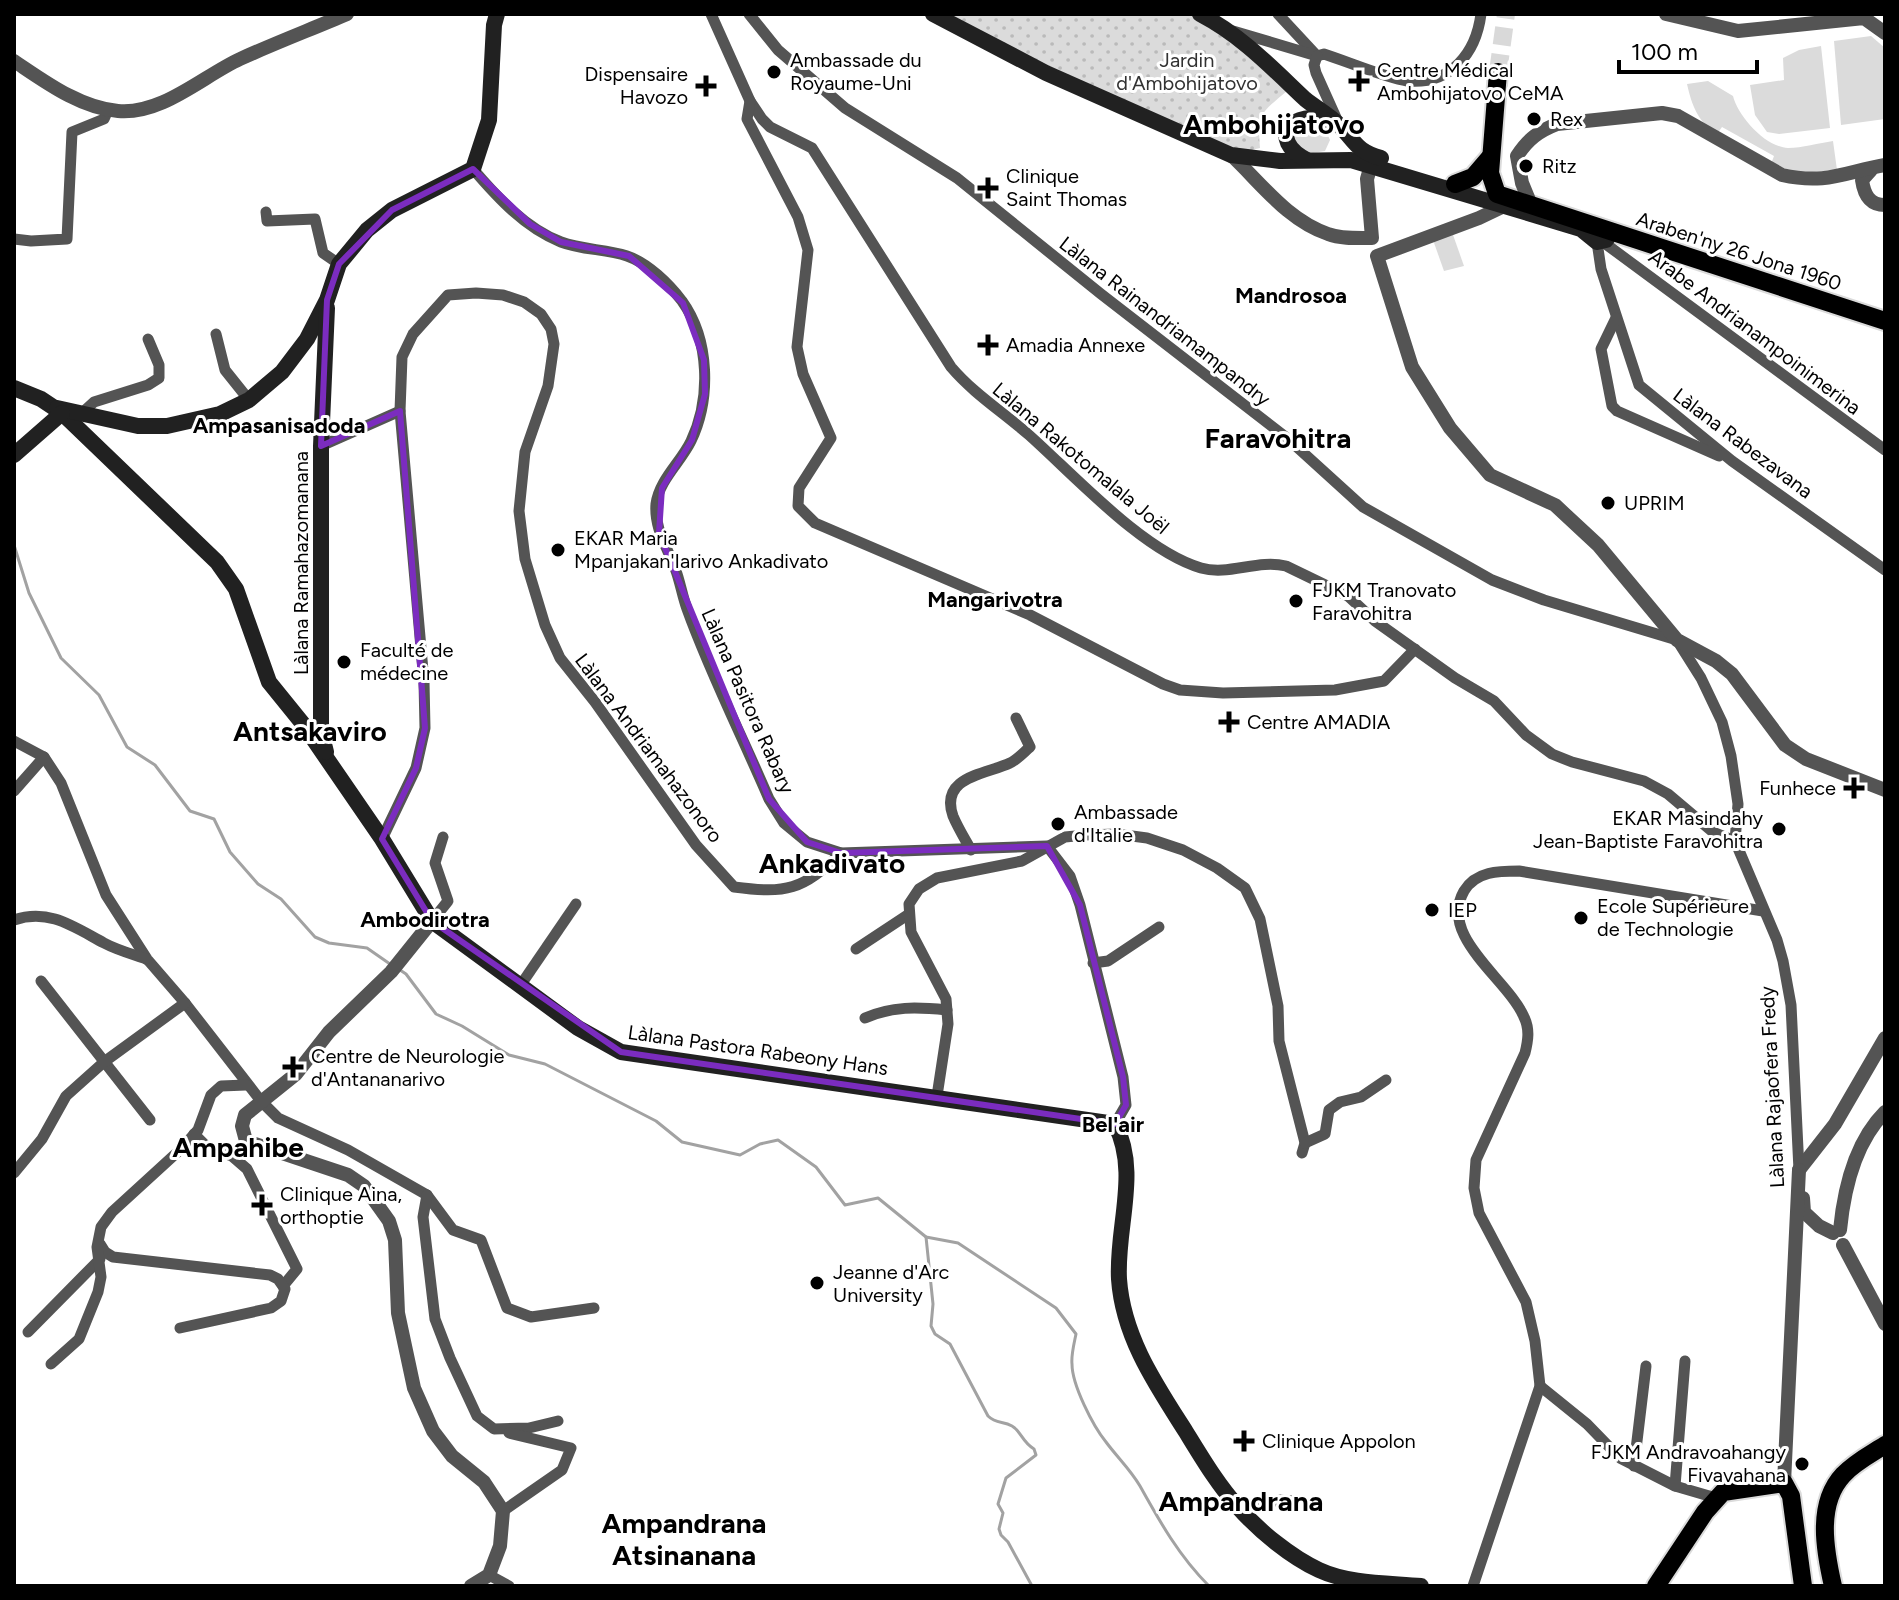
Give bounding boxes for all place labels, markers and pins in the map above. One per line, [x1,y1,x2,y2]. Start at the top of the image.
place label: Ambassade du Royaume-Uni [790,48,922,95]
place label: Centre Médical Ambohijatovo CeMA [1377,58,1564,105]
place label: Dispensaire Havozo [585,62,688,109]
marker: Ambassade du Royaume-Uni [765,63,783,81]
marker: Centre Médical Ambohijatovo CeMA [1348,70,1370,92]
marker: Dispensaire Havozo [695,75,717,97]
place label: Rex [1550,107,1583,131]
marker: Rex [1525,110,1543,128]
place label: Ritz [1542,154,1577,178]
marker: Ritz [1517,157,1535,175]
place label: Clinique Saint Thomas [1006,164,1127,211]
marker: Clinique Saint Thomas [977,177,999,199]
place label: Amadia Annexe [1006,333,1145,357]
marker: Amadia Annexe [977,334,999,356]
place label: UPRIM [1624,491,1685,515]
marker: UPRIM [1599,494,1617,512]
place label: EKAR Maria Mpanjakan'Iarivo Ankadivato [574,526,828,573]
marker: EKAR Maria Mpanjakan'Iarivo Ankadivato [549,541,567,559]
place label: FJKM Tranovato Faravohitra [1312,578,1456,625]
marker: FJKM Tranovato Faravohitra [1287,592,1305,610]
place label: Faculté de médecine [360,638,453,685]
marker: Faculté de médecine [335,653,353,671]
place label: Centre AMADIA [1247,710,1391,734]
marker: Centre AMADIA [1218,711,1240,733]
place label: Funhece [1759,776,1836,800]
marker: Funhece [1843,777,1865,799]
place label: Ambassade d'Italie [1074,800,1178,847]
place label: EKAR Masindahy Jean-Baptiste Faravohitra [1533,806,1763,853]
marker: Ambassade d'Italie [1049,815,1067,833]
marker: EKAR Masindahy Jean-Baptiste Faravohitra [1770,820,1788,838]
place label: Ecole Supérieure de Technologie [1597,894,1749,941]
place label: IEP [1448,898,1477,922]
marker: IEP [1423,901,1441,919]
marker: Ecole Supérieure de Technologie [1572,909,1590,927]
place label: Centre de Neurologie d'Antananarivo [311,1044,505,1091]
marker: Centre de Neurologie d'Antananarivo [282,1056,304,1078]
place label: Clinique Aina, orthoptie [280,1182,402,1229]
marker: Clinique Aina, orthoptie [251,1194,273,1216]
place label: Jeanne d'Arc University [833,1260,950,1307]
marker: Jeanne d'Arc University [808,1274,826,1292]
place label: Clinique Appolon [1262,1429,1416,1453]
marker: Clinique Appolon [1233,1430,1255,1452]
place label: FJKM Andravoahangy Fivavahana [1591,1440,1786,1487]
marker: FJKM Andravoahangy Fivavahana [1793,1455,1811,1473]

